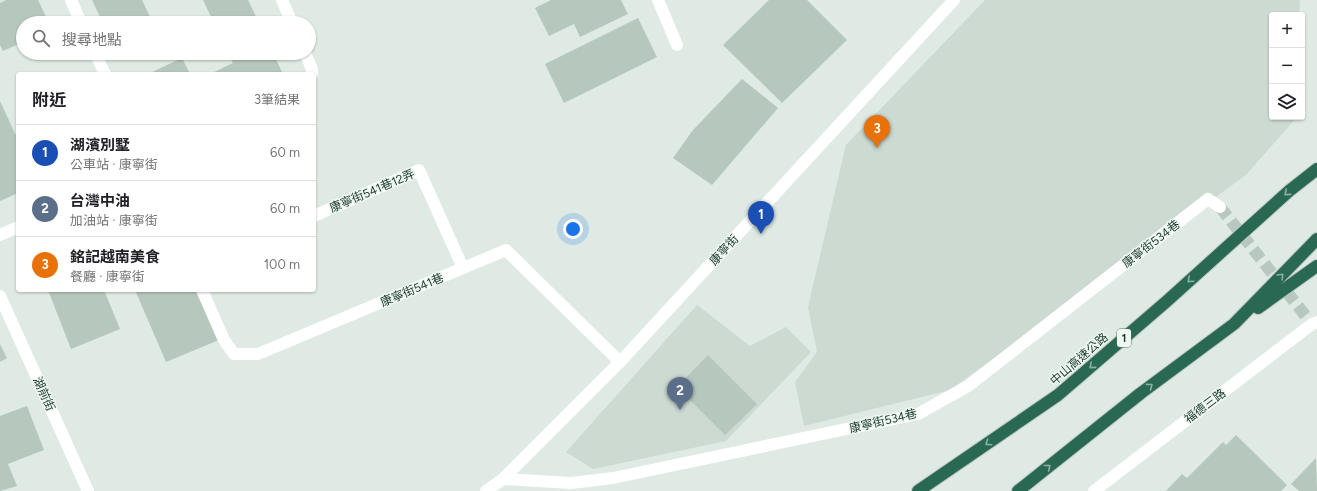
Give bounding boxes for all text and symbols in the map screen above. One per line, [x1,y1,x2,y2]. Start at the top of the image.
map controls [1269,12,1305,120]
button: + [1269,12,1305,48]
search box [16,16,316,60]
icon: search [30,27,52,49]
text: 搜尋地點 [62,31,122,49]
button: − [1269,48,1305,84]
button: layers [1269,84,1305,120]
text: 附近 [32,90,66,110]
text: 3筆結果 [254,92,300,107]
pin: 3 [864,115,890,148]
text: 湖濱別墅 [70,136,130,154]
text: 1 [42,145,48,160]
text: 60 m [270,145,300,160]
text: 公車站 · 康寧街 [70,157,158,172]
street label: 康寧街541巷12弄 [327,167,417,215]
one-way arrow [1284,189,1292,196]
text: 台灣中油 [70,192,130,210]
text: 2 [41,201,49,216]
text: 60 m [270,201,300,216]
pin: 1 [748,201,774,234]
text: 加油站 · 康寧街 [70,213,158,228]
street label: 康寧街534巷 [1120,217,1182,271]
your location [563,219,583,239]
street label: 康寧街 [707,232,741,268]
text: 銘記越南美食 [70,248,160,266]
text: 3 [41,257,49,272]
text: 100 m [264,257,300,272]
text: 餐廳 · 康寧街 [70,269,145,284]
street label: 康寧街541巷 [378,270,446,310]
one-way arrow [1276,273,1284,281]
one-way arrow [1187,276,1195,283]
road number: 1 [1117,329,1131,347]
street label: 中山高速公路 [1047,330,1111,388]
one-way arrow [1090,361,1097,368]
street label: 湖前街 [30,375,58,413]
pin: 2 [667,377,693,410]
one-way arrow [1146,384,1153,391]
street label: 福德三路 [1182,386,1228,426]
street label: 康寧街534巷 [848,406,918,436]
one-way arrow [985,438,992,446]
one-way arrow [1044,464,1051,471]

